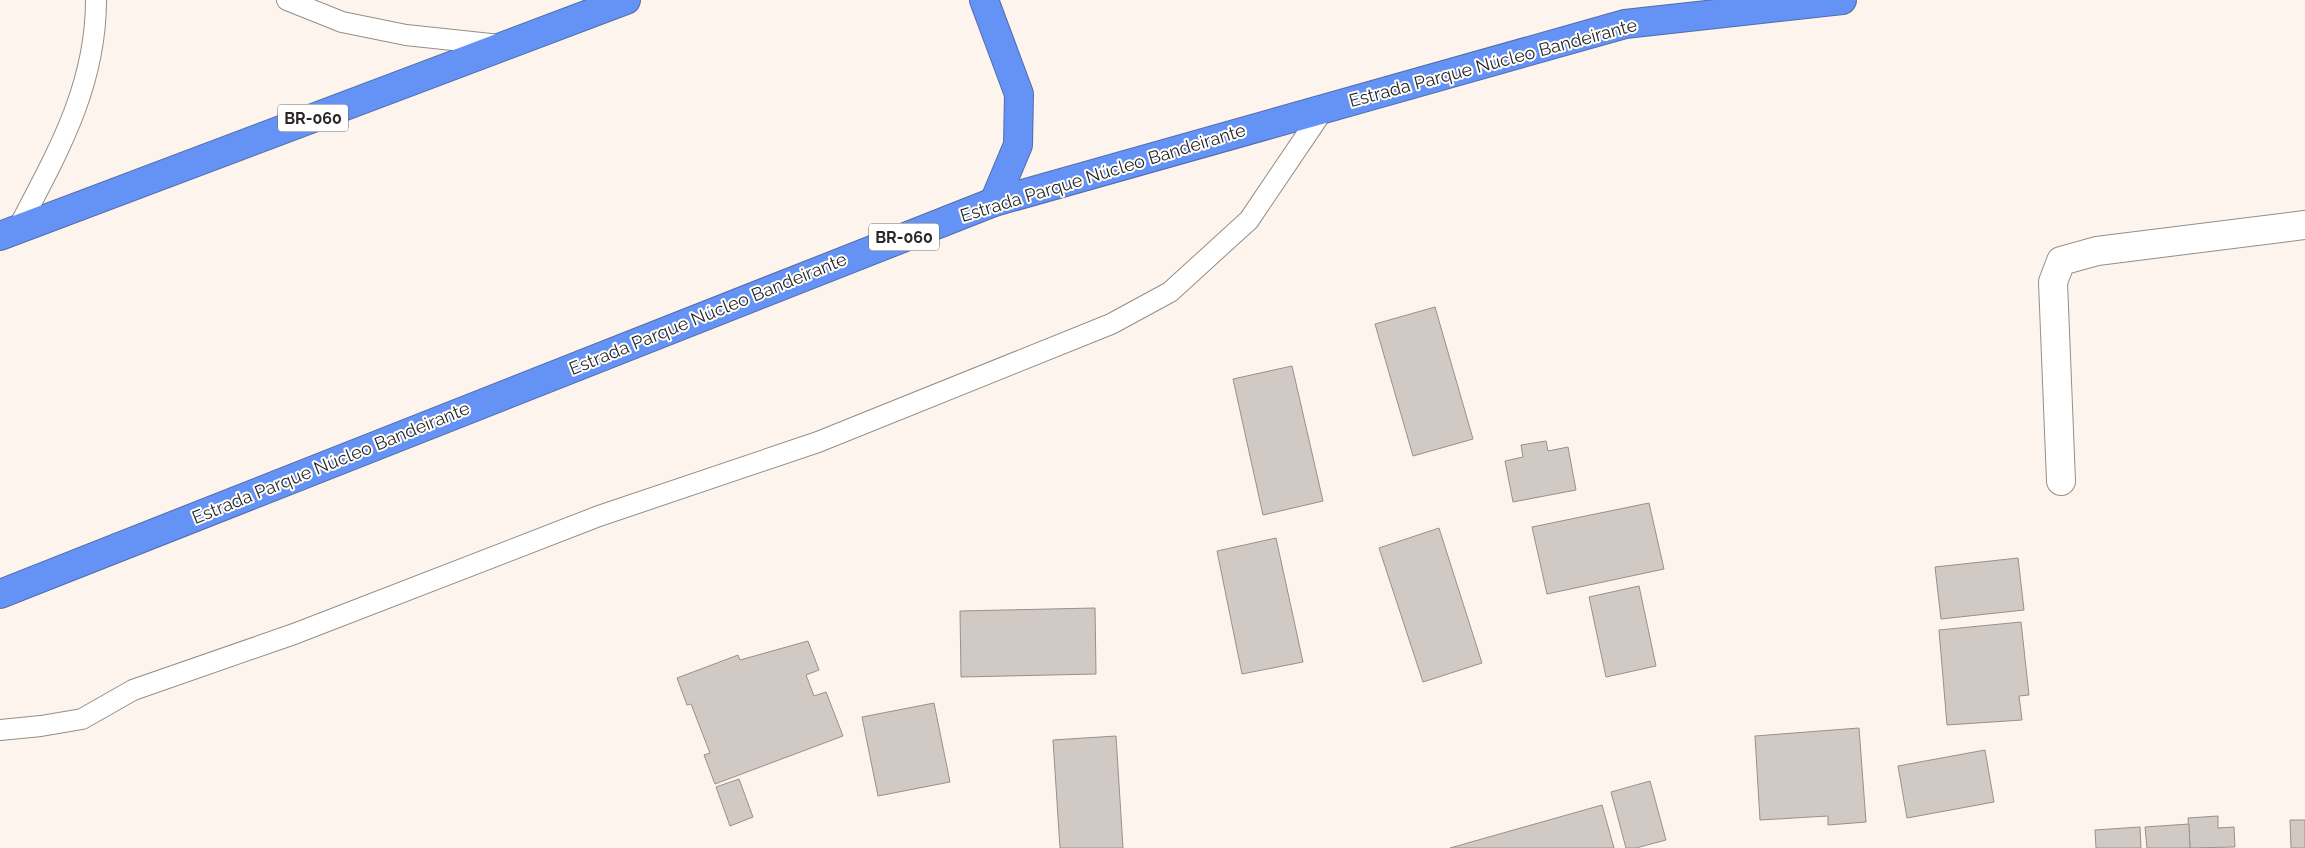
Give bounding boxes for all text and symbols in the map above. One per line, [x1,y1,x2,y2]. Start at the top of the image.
street label: Estrada Parque Núcleo Bandeirante [1347,14,1640,111]
road number: BR-060 [278,105,348,132]
street label: Estrada Parque Núcleo Bandeirante [958,119,1249,226]
road number: BR-060 [869,223,939,250]
street label: Estrada Parque Núcleo Bandeirante [566,248,850,379]
street label: Estrada Parque Núcleo Bandeirante [189,397,473,528]

